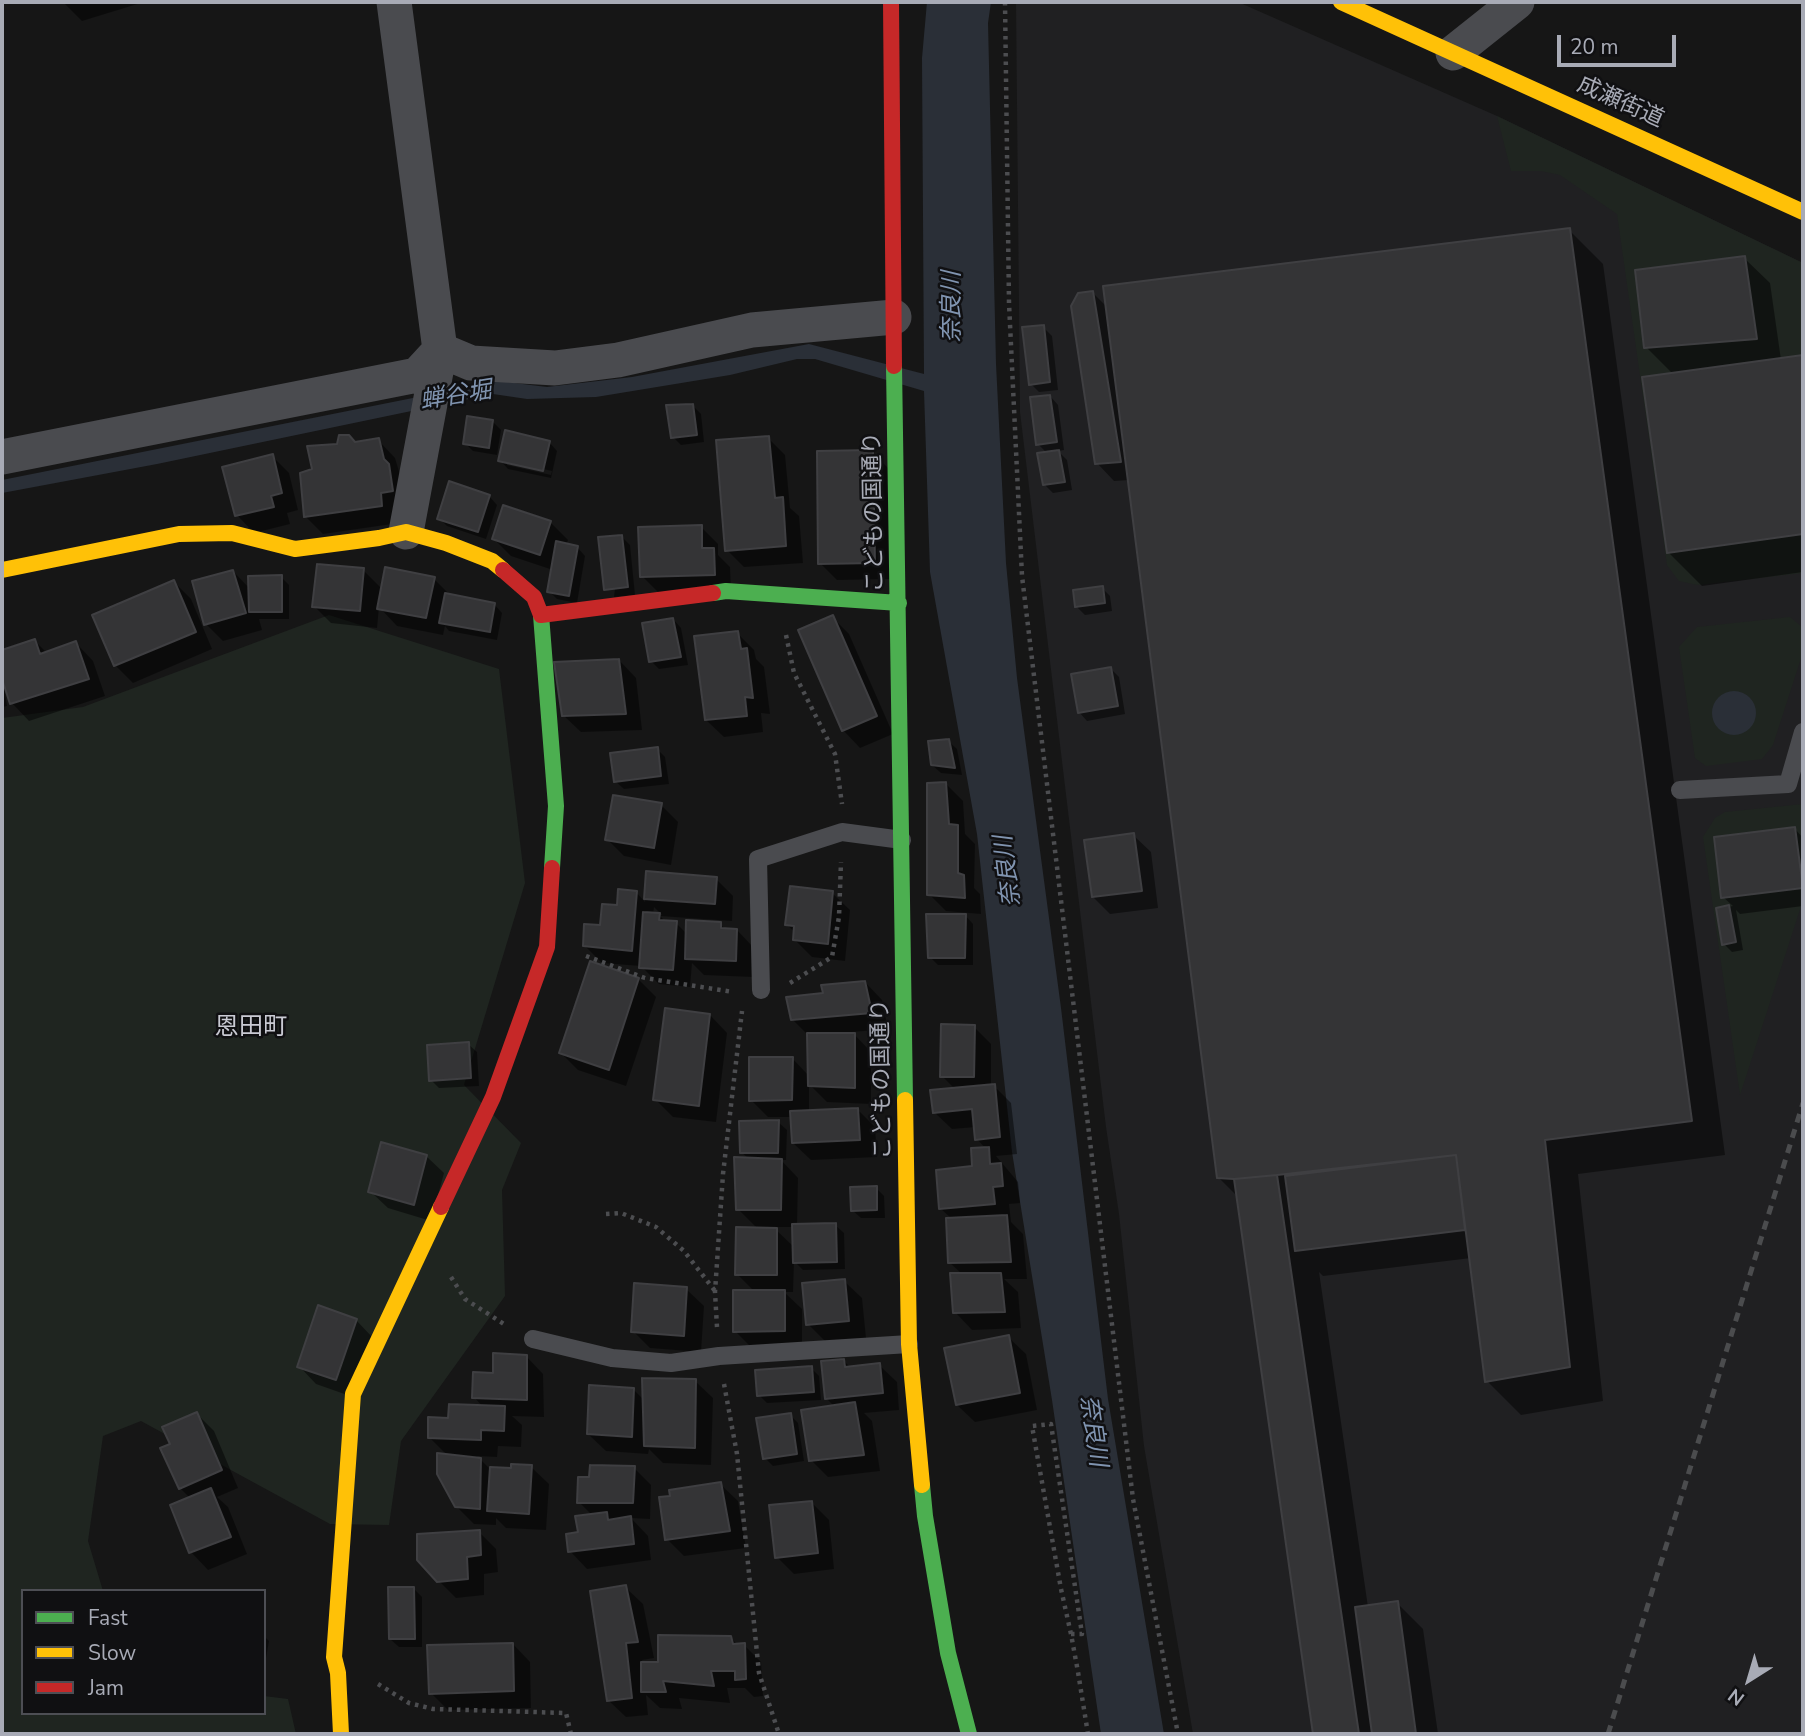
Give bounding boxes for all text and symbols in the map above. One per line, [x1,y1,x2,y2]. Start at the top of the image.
scale bar [1560,21,1679,65]
text: 20 m [1570,33,1619,61]
street label: 成瀬街道 [1572,72,1668,134]
water label: 奈良川 [939,271,967,343]
water label: 蝉谷堀 [418,377,494,417]
street label: こどもの国通り [860,431,890,593]
water label: 奈良川 [990,834,1028,908]
street label: こどもの国通り [868,998,898,1160]
district label: 恩田町 [215,1014,287,1042]
water label: 奈良川 [1073,1393,1111,1469]
legend [21,1589,266,1715]
text: Fast [88,1604,128,1632]
text: Slow [88,1639,136,1667]
north arrow [1714,1645,1784,1715]
text: Jam [88,1674,124,1702]
text: N [1723,1682,1750,1711]

